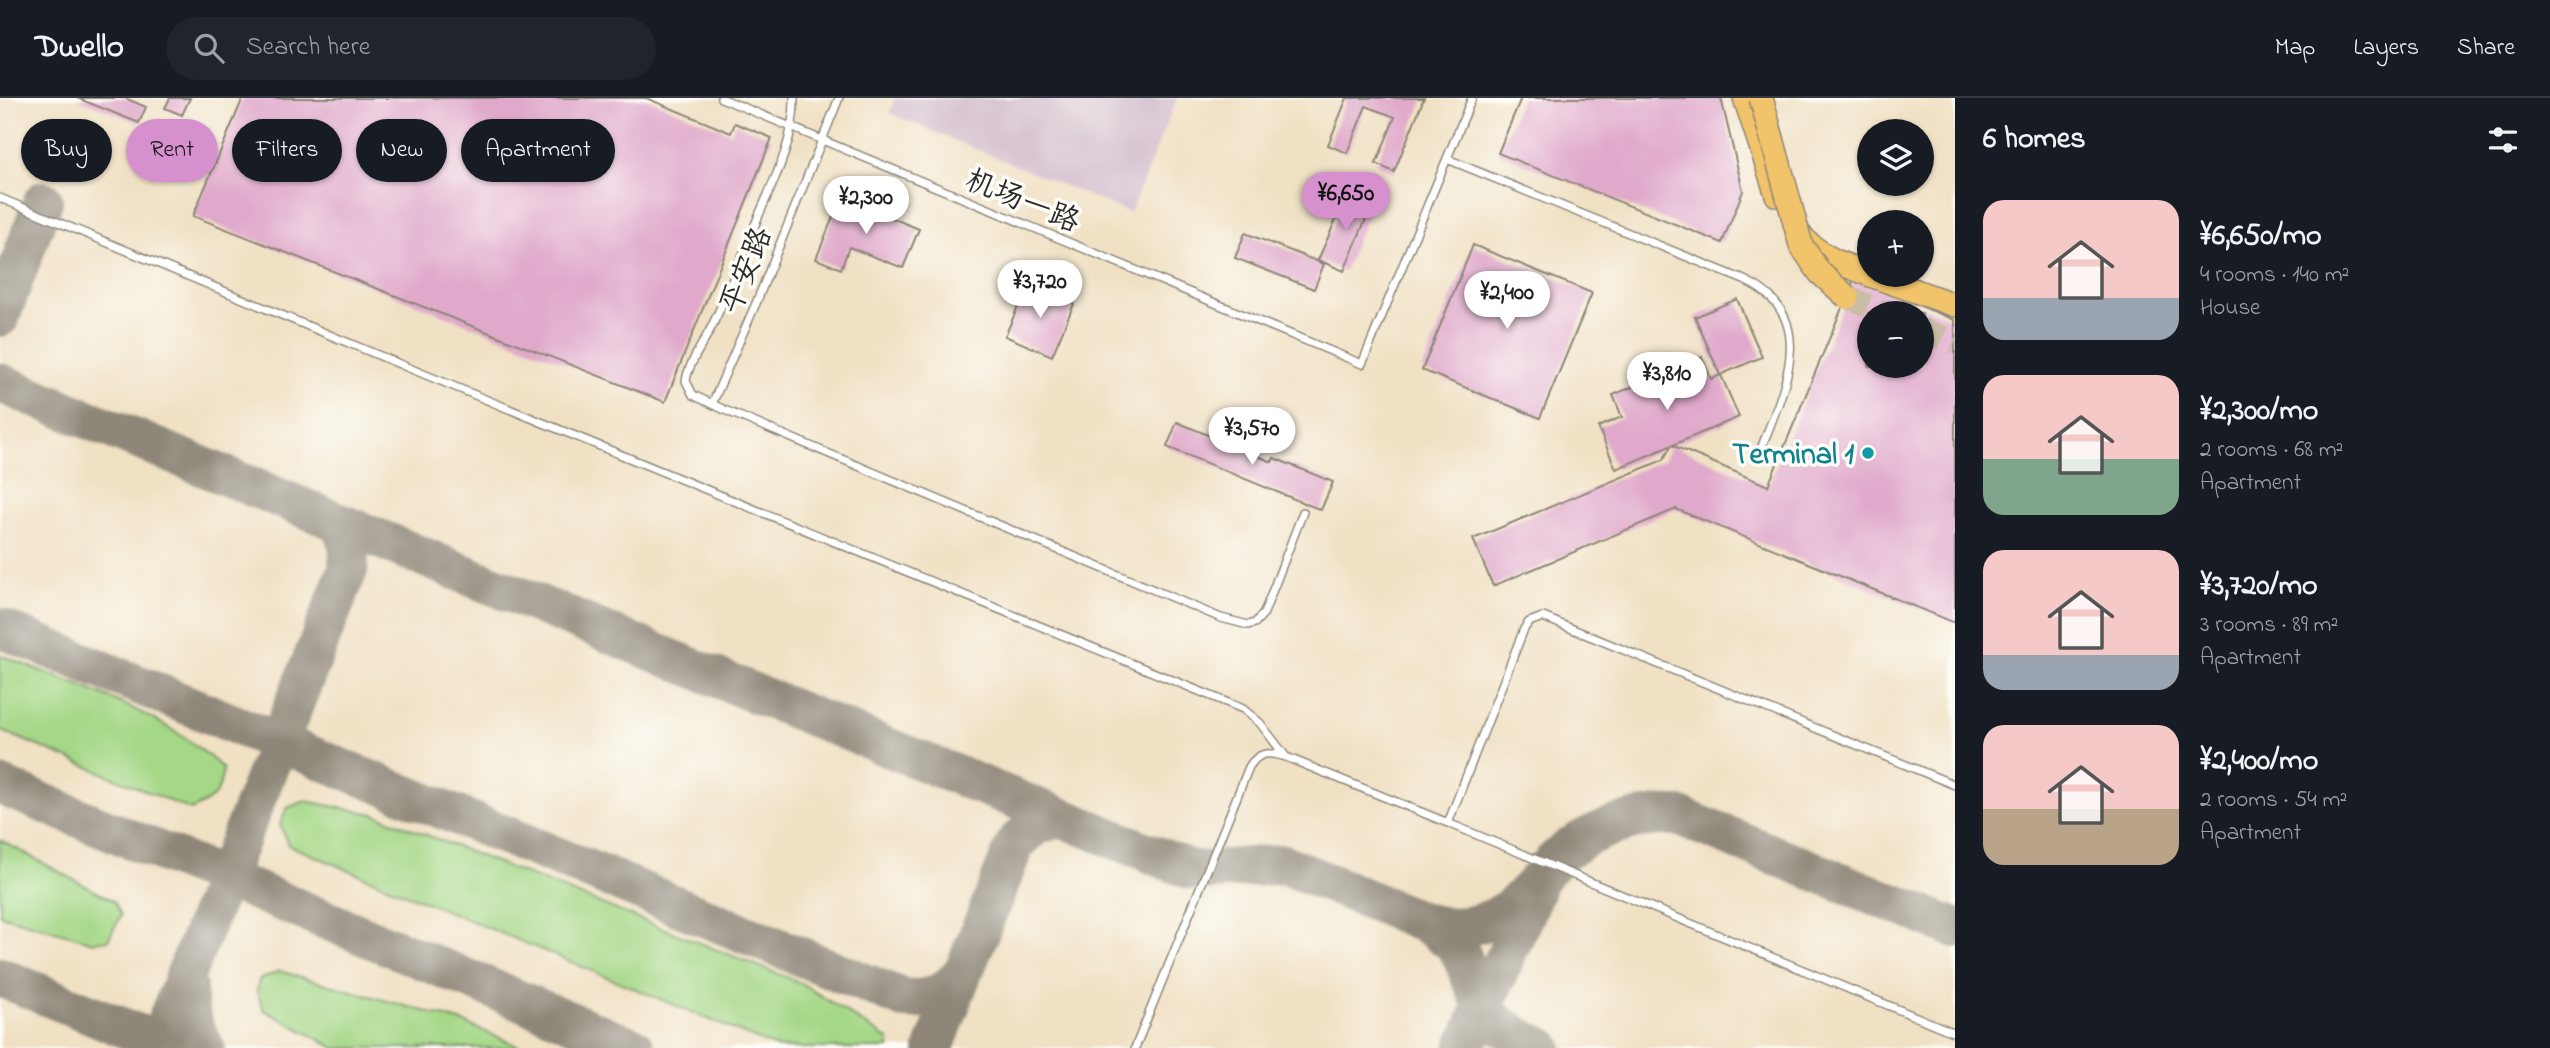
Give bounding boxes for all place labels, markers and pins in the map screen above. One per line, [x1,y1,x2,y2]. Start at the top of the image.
pin: ¥6,650 [1289,172,1403,232]
pin: ¥2,300 [809,176,923,236]
pin: ¥3,720 [983,260,1097,320]
pin: ¥2,400 [1450,272,1564,331]
pin: ¥3,810 [1610,352,1724,412]
pin: ¥3,570 [1195,408,1309,467]
place label: Terminal 1 [1732,434,1854,478]
marker: Terminal 1 [1860,445,1876,461]

